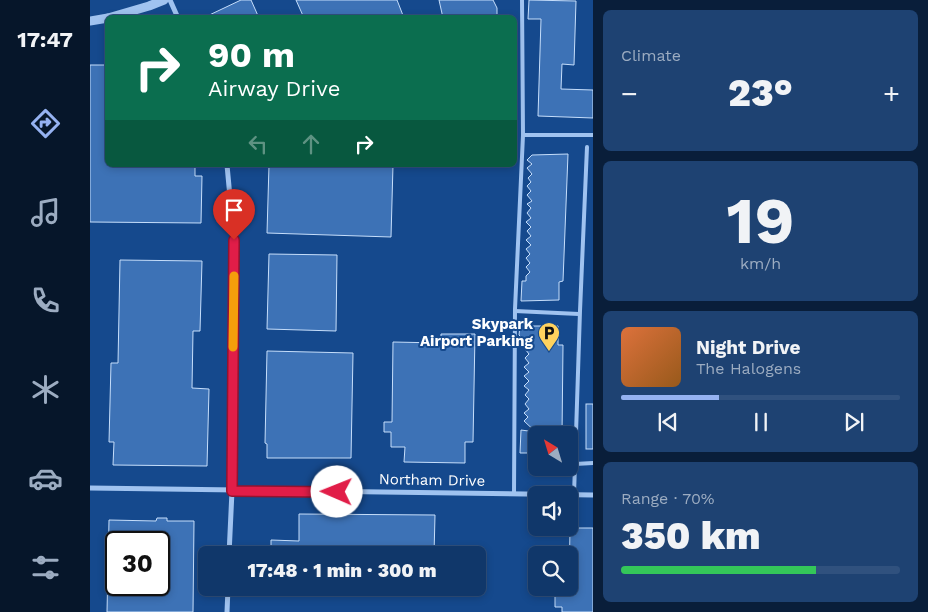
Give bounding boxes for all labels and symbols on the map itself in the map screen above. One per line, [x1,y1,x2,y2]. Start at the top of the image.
pin [213,189,255,240]
place label: Skypark Airport Parking [420,315,534,350]
parking icon: Skypark Airport Parking [537,321,561,352]
north arrow [528,426,578,476]
position arrow [310,465,362,517]
street label: Northam Drive [379,470,485,490]
speed limit sign: 30 [105,531,170,596]

